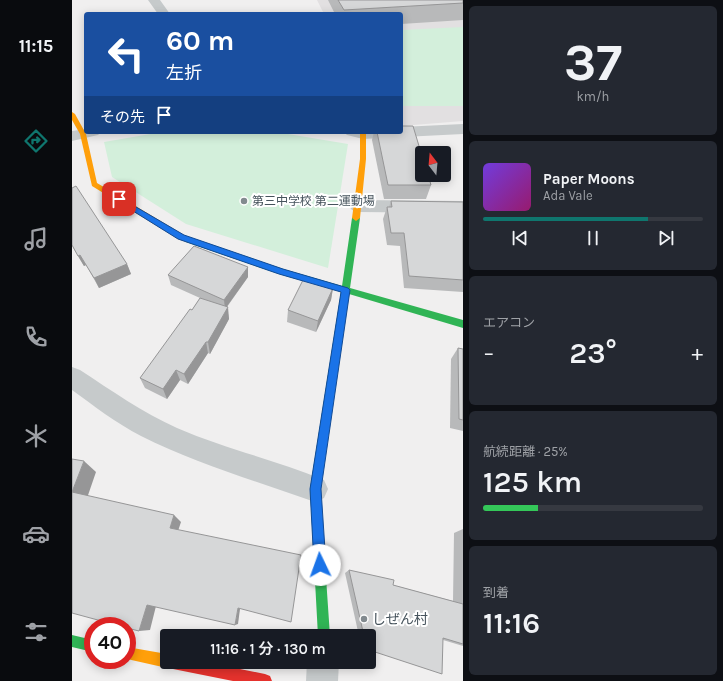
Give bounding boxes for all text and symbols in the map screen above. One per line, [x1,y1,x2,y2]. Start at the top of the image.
text: 60 m [166,24,234,57]
icon: left [100,28,152,80]
text: 37 [564,32,622,93]
text: 11:15 [19,35,53,57]
text: 左折 [166,62,202,84]
text: km/h [577,89,609,104]
icon: arrive [153,104,175,126]
text: その先 [100,108,145,126]
icon: directions [22,127,50,155]
north arrow [415,146,451,182]
map controls [415,146,451,182]
text: Paper Moons [543,170,635,188]
pin [102,182,136,216]
icon: arrive [108,188,130,210]
text: Ada Vale [543,188,593,203]
place label: 第三中学校 第二運動場 [252,194,375,208]
marker: 第三中学校 第二運動場 [239,196,249,206]
icon: music [22,225,50,253]
icon: previous [509,227,531,249]
icon: pause [582,227,604,249]
icon: next [655,227,677,249]
text: エアコン [483,315,535,330]
icon: phone [22,323,50,351]
text: 23° [569,335,617,371]
text: − [483,340,495,366]
text: + [691,340,703,366]
icon: climate [22,422,50,450]
text: 航続距離 · 25% [483,444,568,459]
text: 125 km [483,464,582,500]
icon: car [22,520,50,548]
position arrow [299,544,341,586]
text: 到着 [483,585,509,600]
text: 11:16 [483,605,540,641]
place label: しぜん村 [372,611,428,628]
marker: しぜん村 [359,614,369,624]
speed limit sign: 40 [84,617,136,669]
icon: filters [22,618,50,646]
text: 11:16 · 1 分 · 130 m [210,640,326,658]

